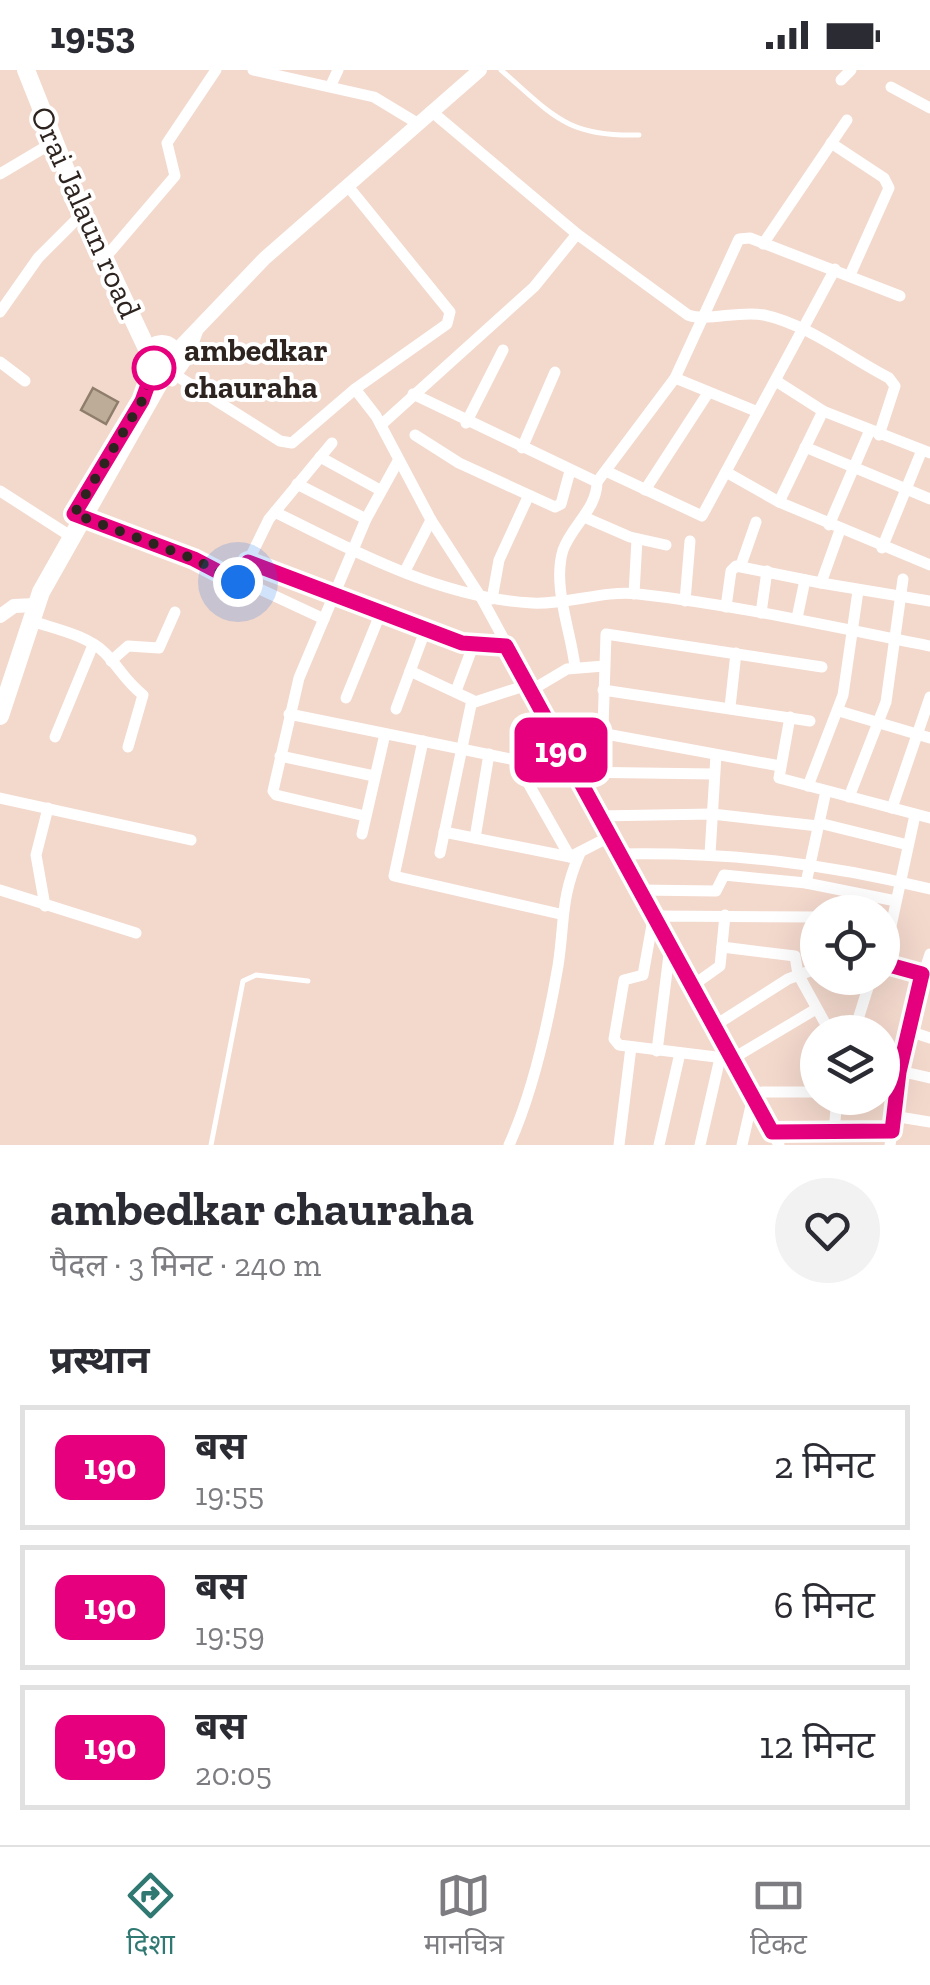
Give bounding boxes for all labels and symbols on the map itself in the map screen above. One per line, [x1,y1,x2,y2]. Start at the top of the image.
street label: Orai Jalaun road [22,100,150,324]
place label: ambedkar chauraha [184,331,328,406]
marker: ambedkar chauraha [133,347,175,389]
your location [213,557,263,607]
line badge: 190 [504,718,618,782]

